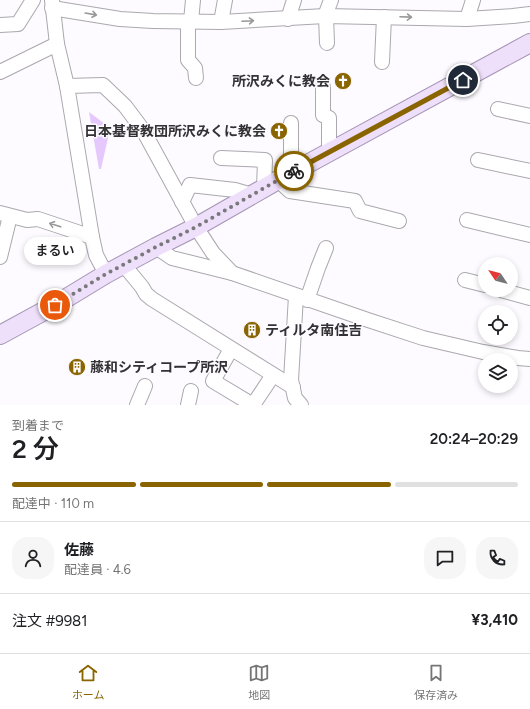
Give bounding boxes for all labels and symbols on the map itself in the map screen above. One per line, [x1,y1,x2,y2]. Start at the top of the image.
one-way arrow [84,10,97,18]
one-way arrow [399,14,412,21]
one-way arrow [241,17,254,24]
pin [446,63,480,97]
church icon: 所沢みくに教会 [333,71,353,91]
place label: 所沢みくに教会 [232,73,330,90]
church icon: 日本基督教団所沢みくに教会 [269,121,289,141]
place label: 日本基督教団所沢みくに教会 [84,123,266,140]
courier [274,151,314,191]
one-way arrow [48,221,61,228]
callout: まるい [24,237,86,265]
north arrow [478,257,518,297]
pin [38,288,72,322]
building icon: ティルタ南住吉 [242,320,262,340]
place label: ティルタ南住吉 [265,322,362,339]
building icon: 藤和シティコープ所沢 [67,357,87,377]
place label: 藤和シティコープ所沢 [90,359,228,376]

